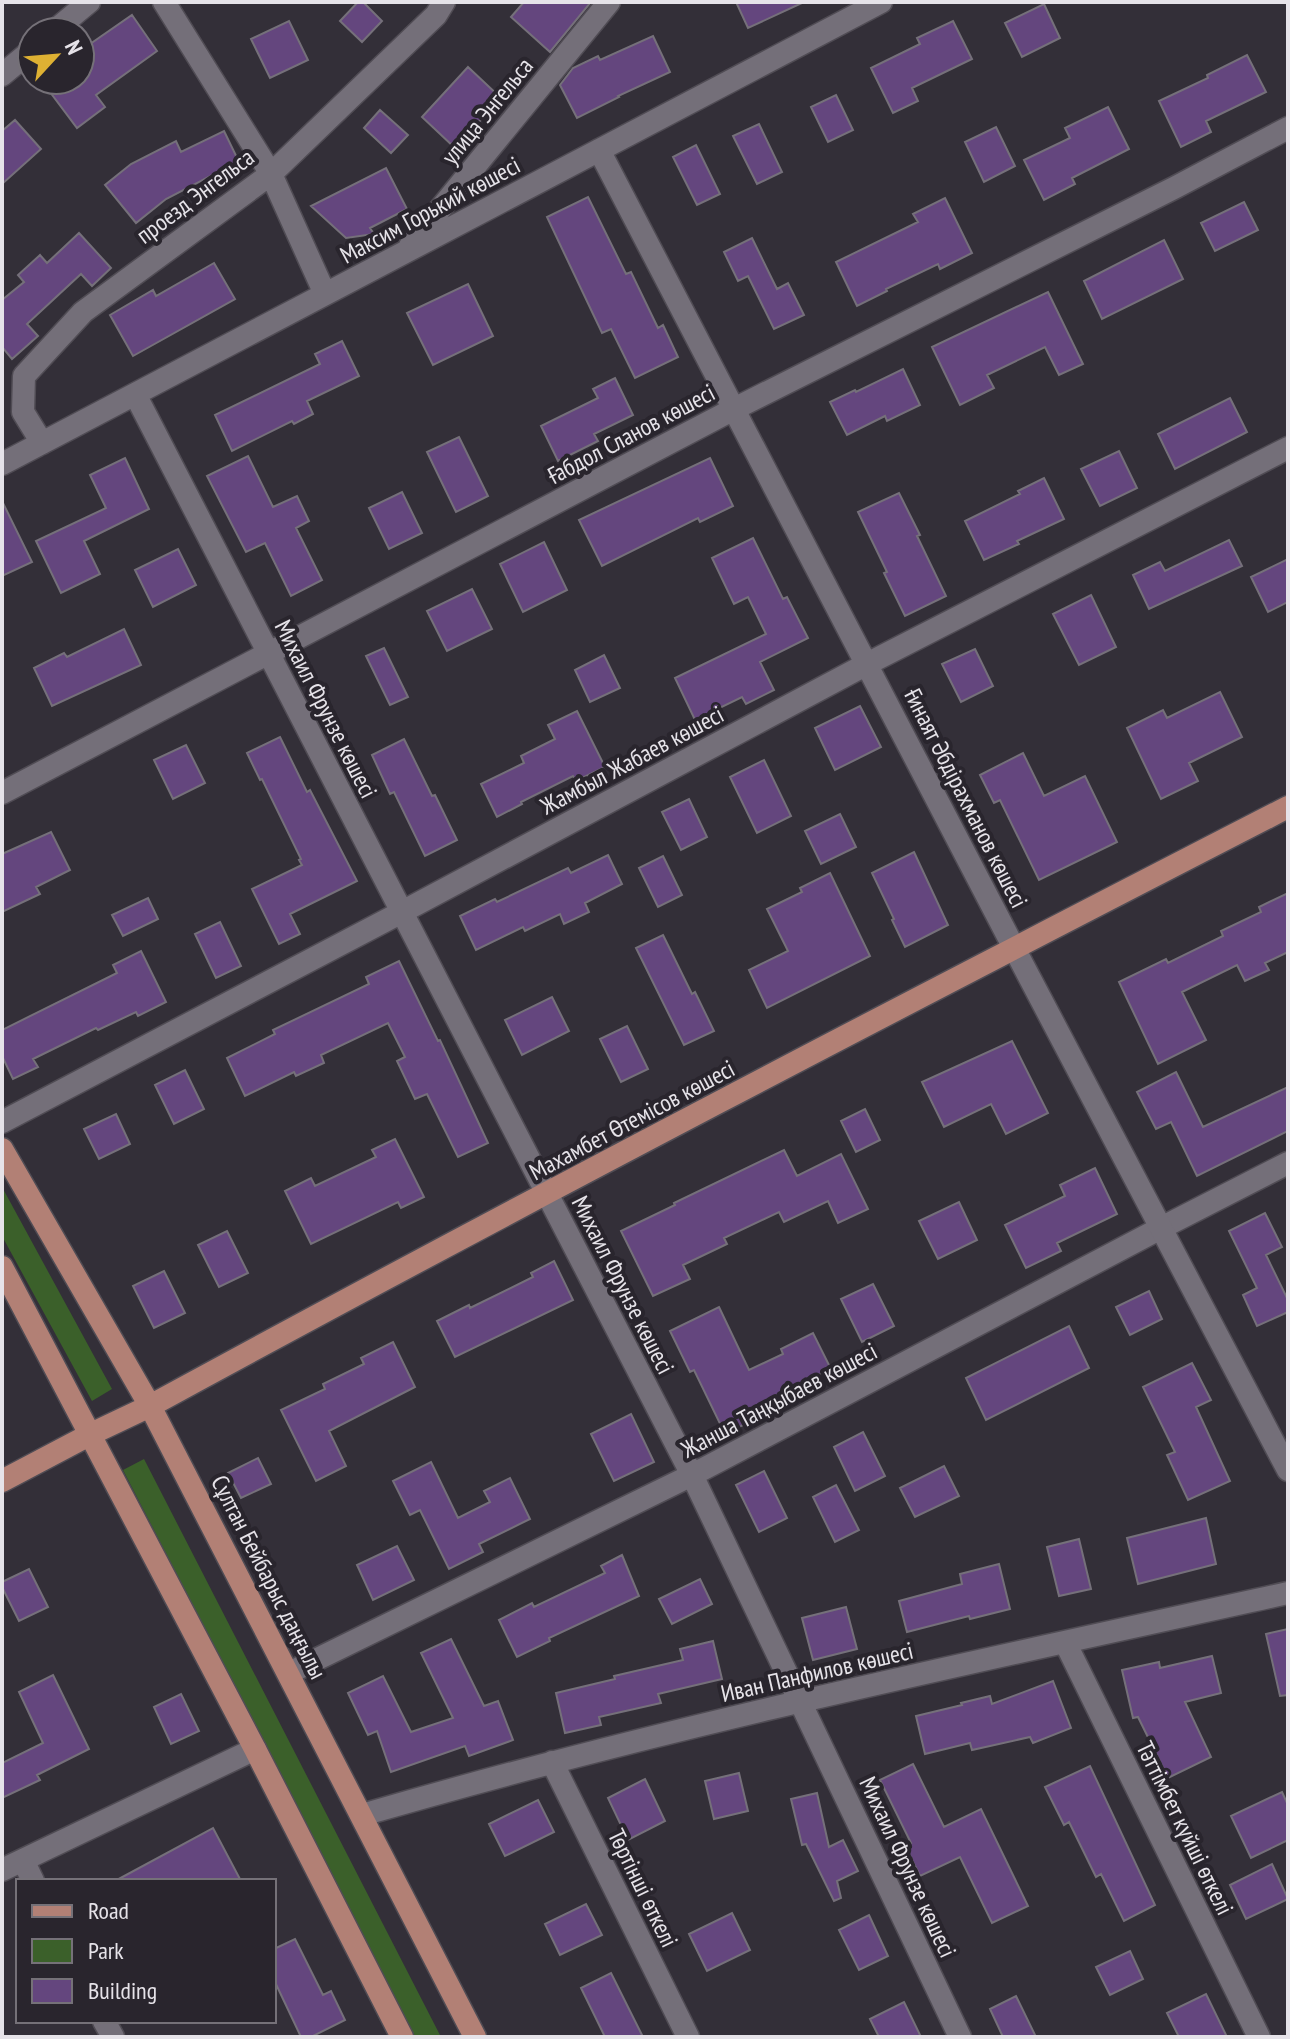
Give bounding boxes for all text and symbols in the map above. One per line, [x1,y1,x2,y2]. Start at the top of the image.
north arrow [16,16,96,96]
text: N [59,36,89,59]
street label: улица Энгельса [434,51,540,171]
street label: проезд Энгельса [130,142,260,250]
street label: Максим Горький көшесі [335,149,525,271]
street label: Ғабдол Сланов көшесі [542,377,720,491]
street label: Михаил Фрунзе көшесі [268,615,384,803]
street label: Ғинаят Әбдірахманов көшесі [897,683,1035,913]
street label: Жамбыл Жабаев көшесі [534,699,729,822]
street label: Махамбет Өтемісов көшесі [524,1053,740,1187]
street label: Михаил Фрунзе көшесі [565,1191,681,1379]
street label: Жанша Таңқыбаев көшесі [675,1335,882,1465]
street label: Сұлтан Бейбарыс даңғылы [204,1470,334,1684]
street label: Иван Панфилов көшесі [718,1635,916,1709]
street label: Тәттімбет күйші өткелі [1129,1736,1241,1920]
street label: Михаил Фрунзе көшесі [853,1772,963,1962]
street label: Төртінші өткелі [601,1824,685,1952]
legend [16,1879,276,2023]
text: Road [88,1895,129,1926]
text: Park [88,1935,124,1966]
text: Building [88,1975,157,2006]

